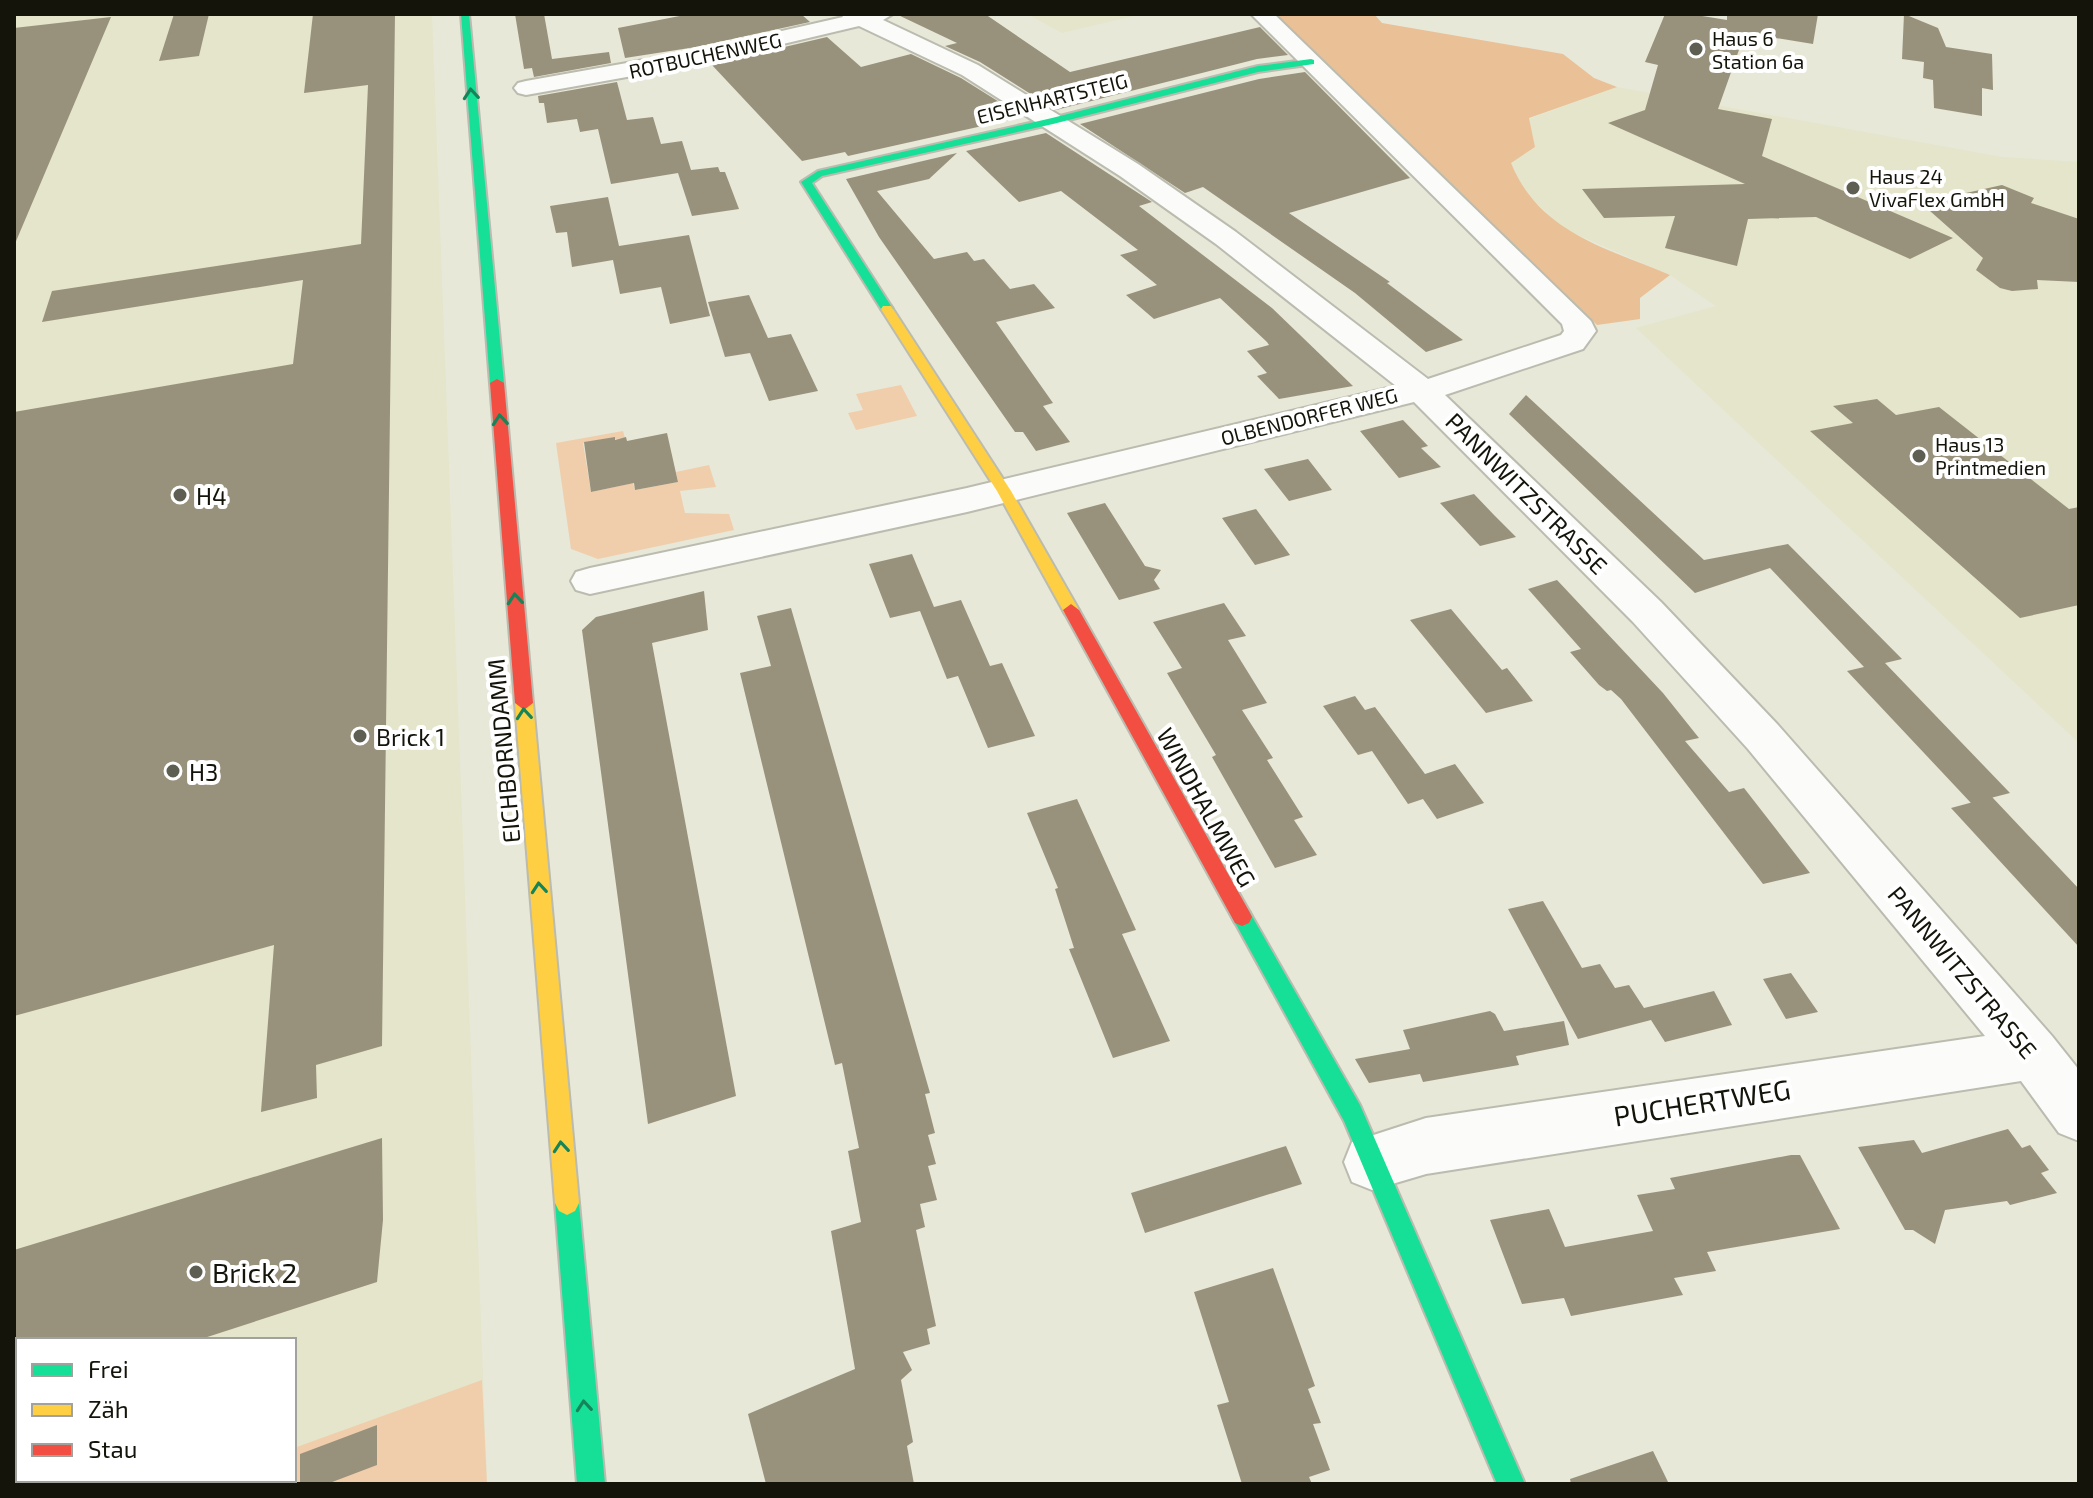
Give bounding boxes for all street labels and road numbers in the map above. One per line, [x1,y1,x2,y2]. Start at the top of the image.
street label: ROTBUCHENWEG [626,27,784,83]
street label: EISENHARTSTEIG [974,68,1130,128]
street label: OLBENDORFER WEG [1218,382,1400,450]
street label: PANNWITZSTRASSE [1440,406,1614,580]
street label: EICHBORNDAMM [480,658,526,844]
street label: WINDHALMWEG [1151,722,1263,892]
street label: PANNWITZSTRASSE [1882,880,2044,1064]
street label: PUCHERTWEG [1611,1071,1793,1133]

